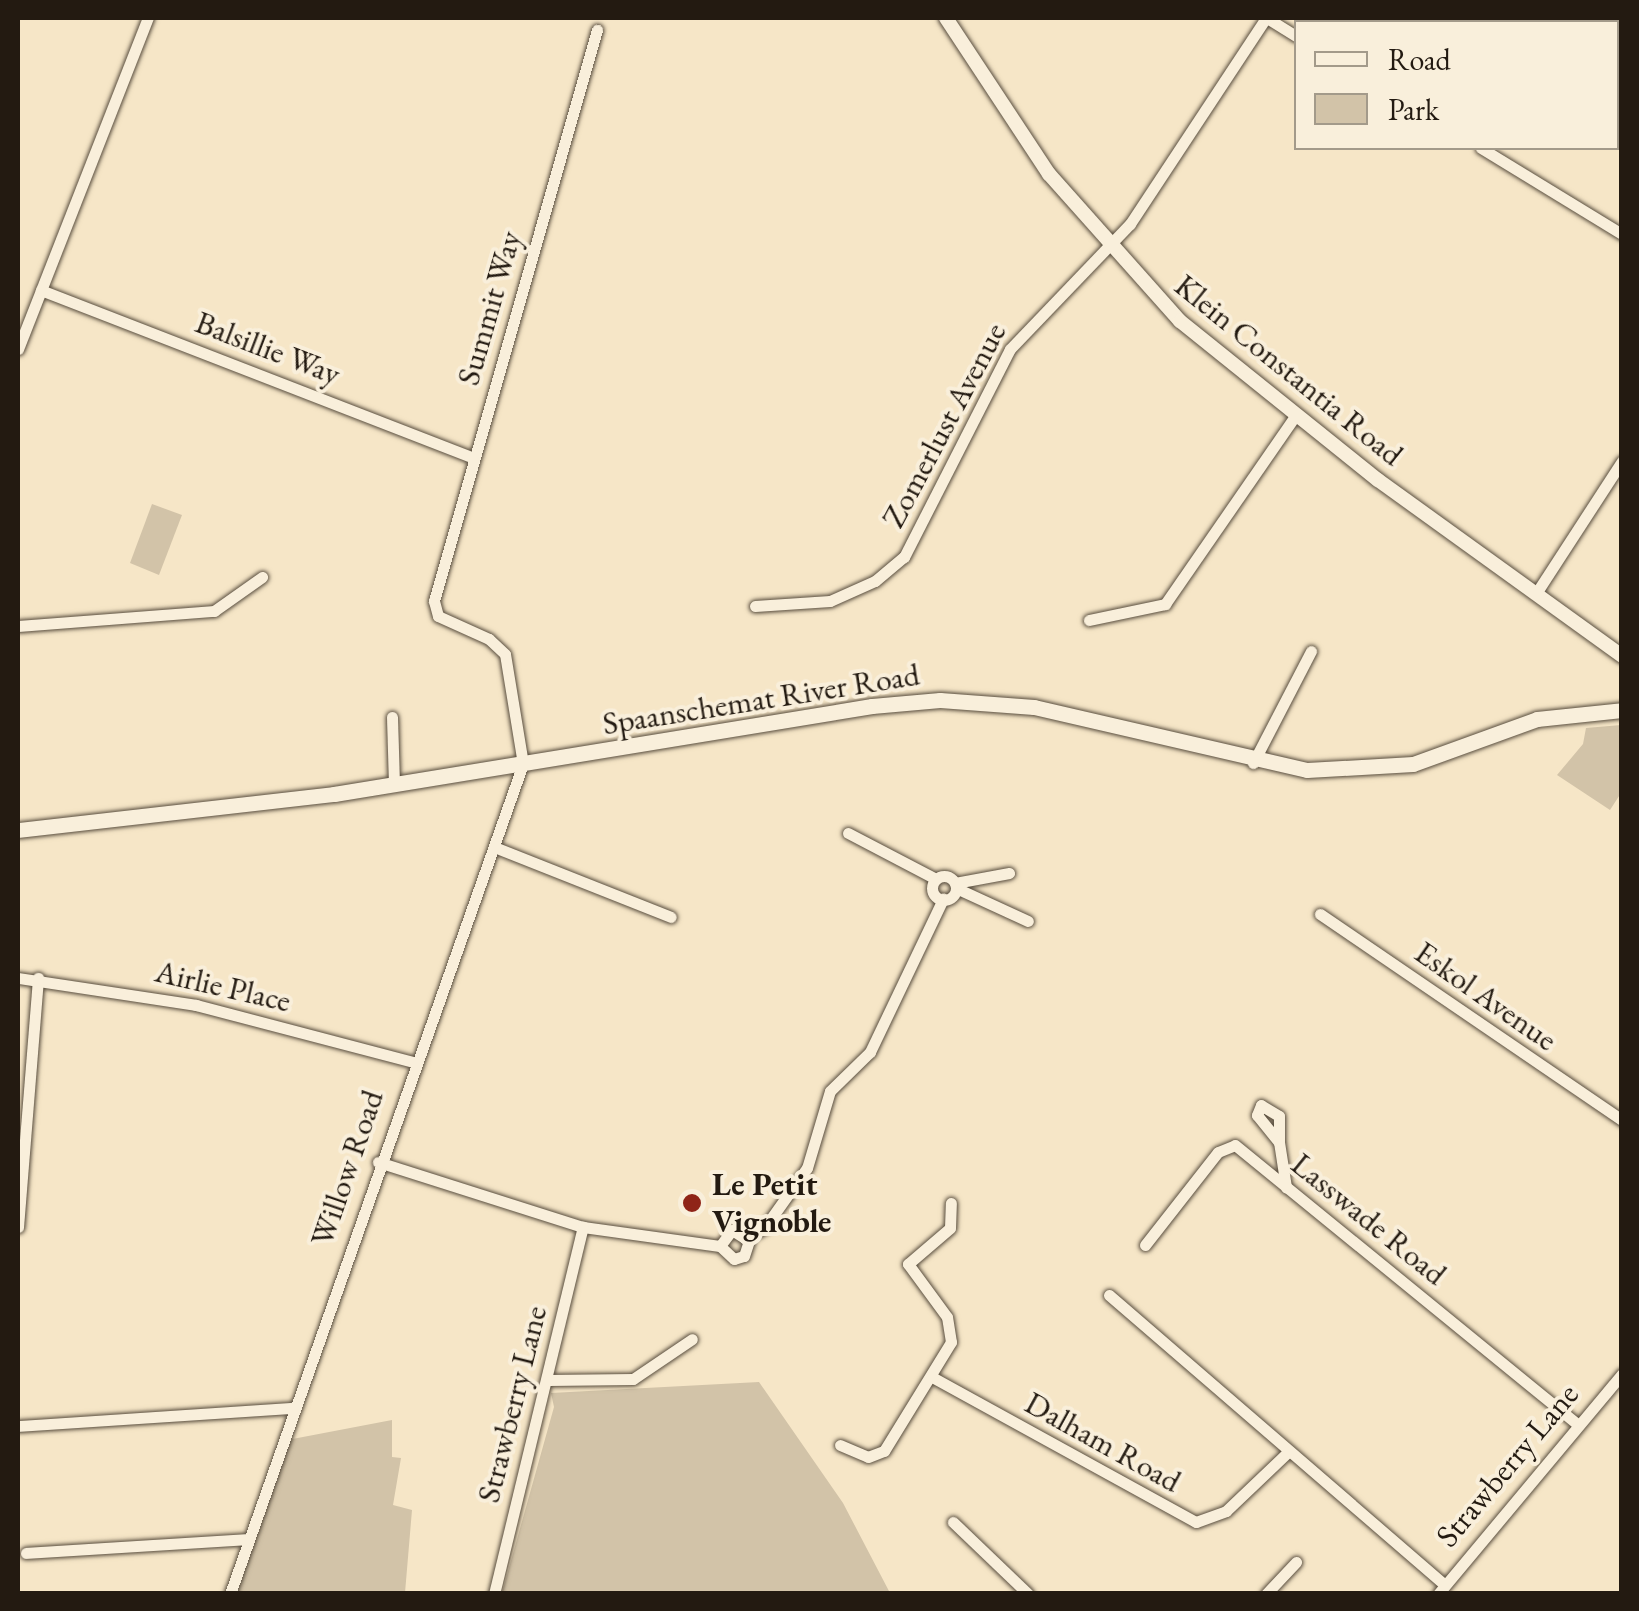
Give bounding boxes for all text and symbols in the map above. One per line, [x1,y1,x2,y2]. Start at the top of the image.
legend [1294,20,1619,150]
text: Road [1388,40,1451,79]
text: Park [1388,90,1439,129]
street label: Summit Way [449,227,529,389]
street label: Klein Constantia Road [1167,266,1411,474]
street label: Balsillie Way [190,303,346,393]
street label: Zomerlust Avenue [874,316,1014,534]
street label: Spaanschemat River Road [600,655,922,743]
street label: Eskol Avenue [1408,933,1564,1059]
street label: Airlie Place [151,952,295,1020]
street label: Willow Road [302,1085,392,1251]
street label: Lasswade Road [1284,1145,1454,1293]
place label: Le Petit Vignoble [712,1166,831,1241]
marker: Le Petit Vignoble [681,1192,703,1214]
street label: Strawberry Lane [469,1302,555,1506]
street label: Strawberry Lane [1428,1376,1586,1554]
street label: Dalham Road [1018,1383,1188,1501]

